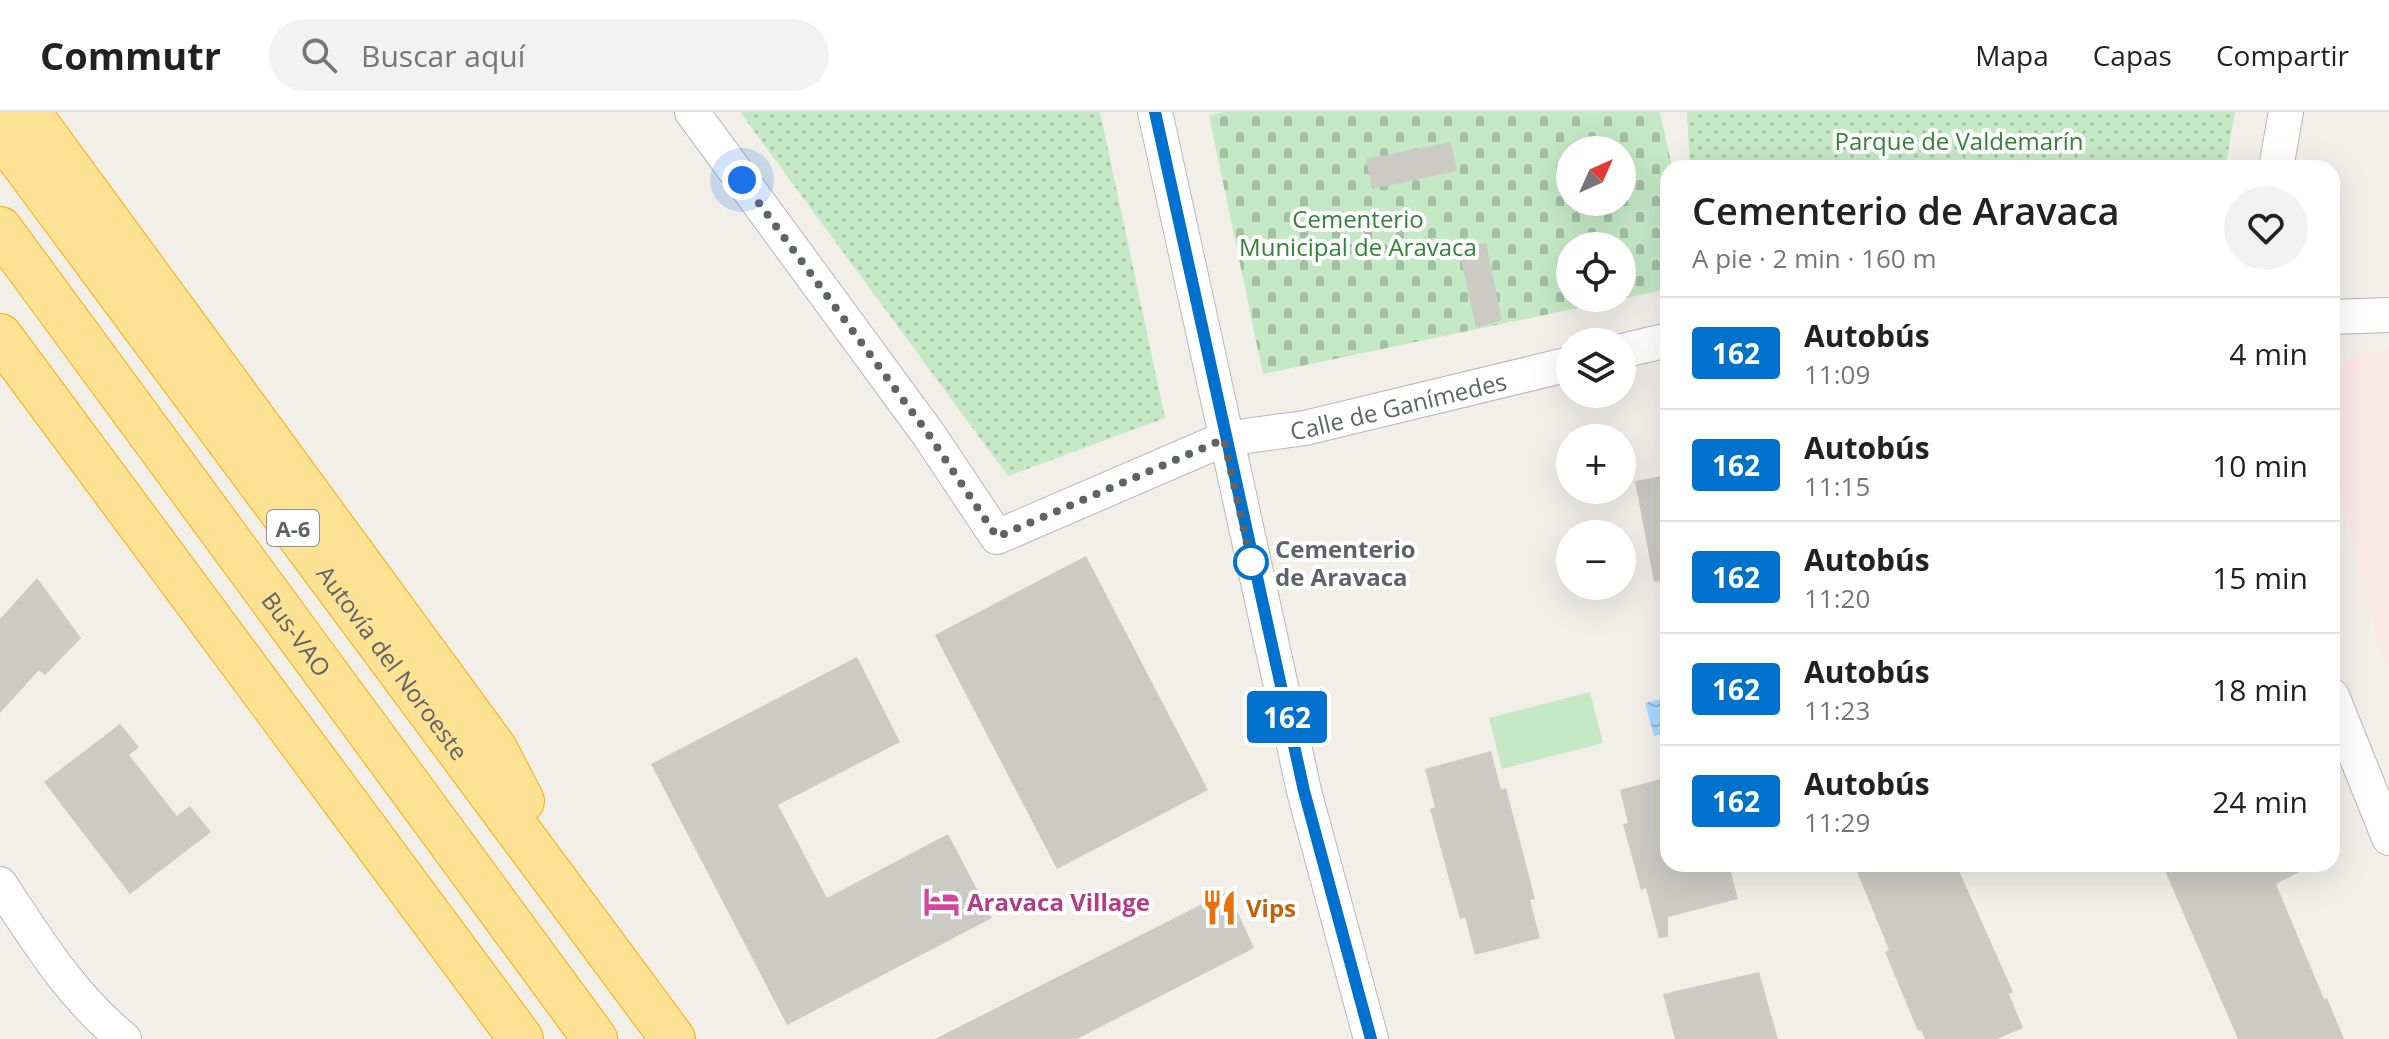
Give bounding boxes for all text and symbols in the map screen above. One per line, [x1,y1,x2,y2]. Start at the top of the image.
search box [269,19,829,91]
text: Commutr [40,29,221,81]
icon: search [297,33,341,77]
text: Buscar aquí [361,35,525,76]
text: Mapa [1975,36,2049,74]
text: Capas [2093,36,2172,74]
text: Compartir [2216,36,2349,74]
park label: Parque de Valdemarín [1834,124,2084,157]
north arrow [1556,136,1636,216]
map controls [1556,136,1636,600]
your location [722,160,762,200]
text: Cementerio de Aravaca [1692,184,2120,236]
button: heart [2224,186,2308,270]
park label: Cementerio Municipal de Aravaca [1239,202,1477,263]
button: locate [1556,232,1636,312]
text: A pie · 2 min · 160 m [1692,240,1937,276]
text: Autobús [1804,315,1930,356]
button: layers [1556,328,1636,408]
text: 4 min [2229,333,2308,374]
text: 162 [1712,334,1760,372]
text: 11:09 [1804,356,1870,392]
street label: Calle de Ganímedes [1288,363,1510,446]
button: + [1556,424,1636,504]
text: Autobús [1804,427,1930,468]
text: 10 min [2212,445,2308,486]
text: 162 [1712,446,1760,484]
text: 11:15 [1804,468,1870,504]
road number: A-6 [267,510,319,546]
button: − [1556,520,1636,600]
place label: Cementerio de Aravaca [1275,532,1416,593]
text: Autobús [1804,539,1930,580]
marker: Cementerio de Aravaca [1234,545,1268,579]
text: 15 min [2212,557,2308,598]
street label: Autovía del Noroeste [310,558,476,766]
text: 162 [1712,558,1760,596]
text: 11:20 [1804,580,1870,616]
street label: Bus-VAO [255,584,339,683]
text: Autobús [1804,651,1930,692]
text: 18 min [2212,669,2308,710]
text: 162 [1712,670,1760,708]
line badge: 162 [1241,691,1333,743]
text: 11:23 [1804,692,1870,728]
text: 162 [1263,698,1311,736]
text: Autobús [1804,763,1930,804]
text: 24 min [2212,781,2308,822]
text: 162 [1712,782,1760,820]
text: 11:29 [1804,804,1870,840]
hotel icon: Aravaca Village [922,882,960,920]
place label: Aravaca Village [967,885,1150,918]
restaurant icon: Vips [1201,888,1239,926]
place label: Vips [1246,891,1296,924]

